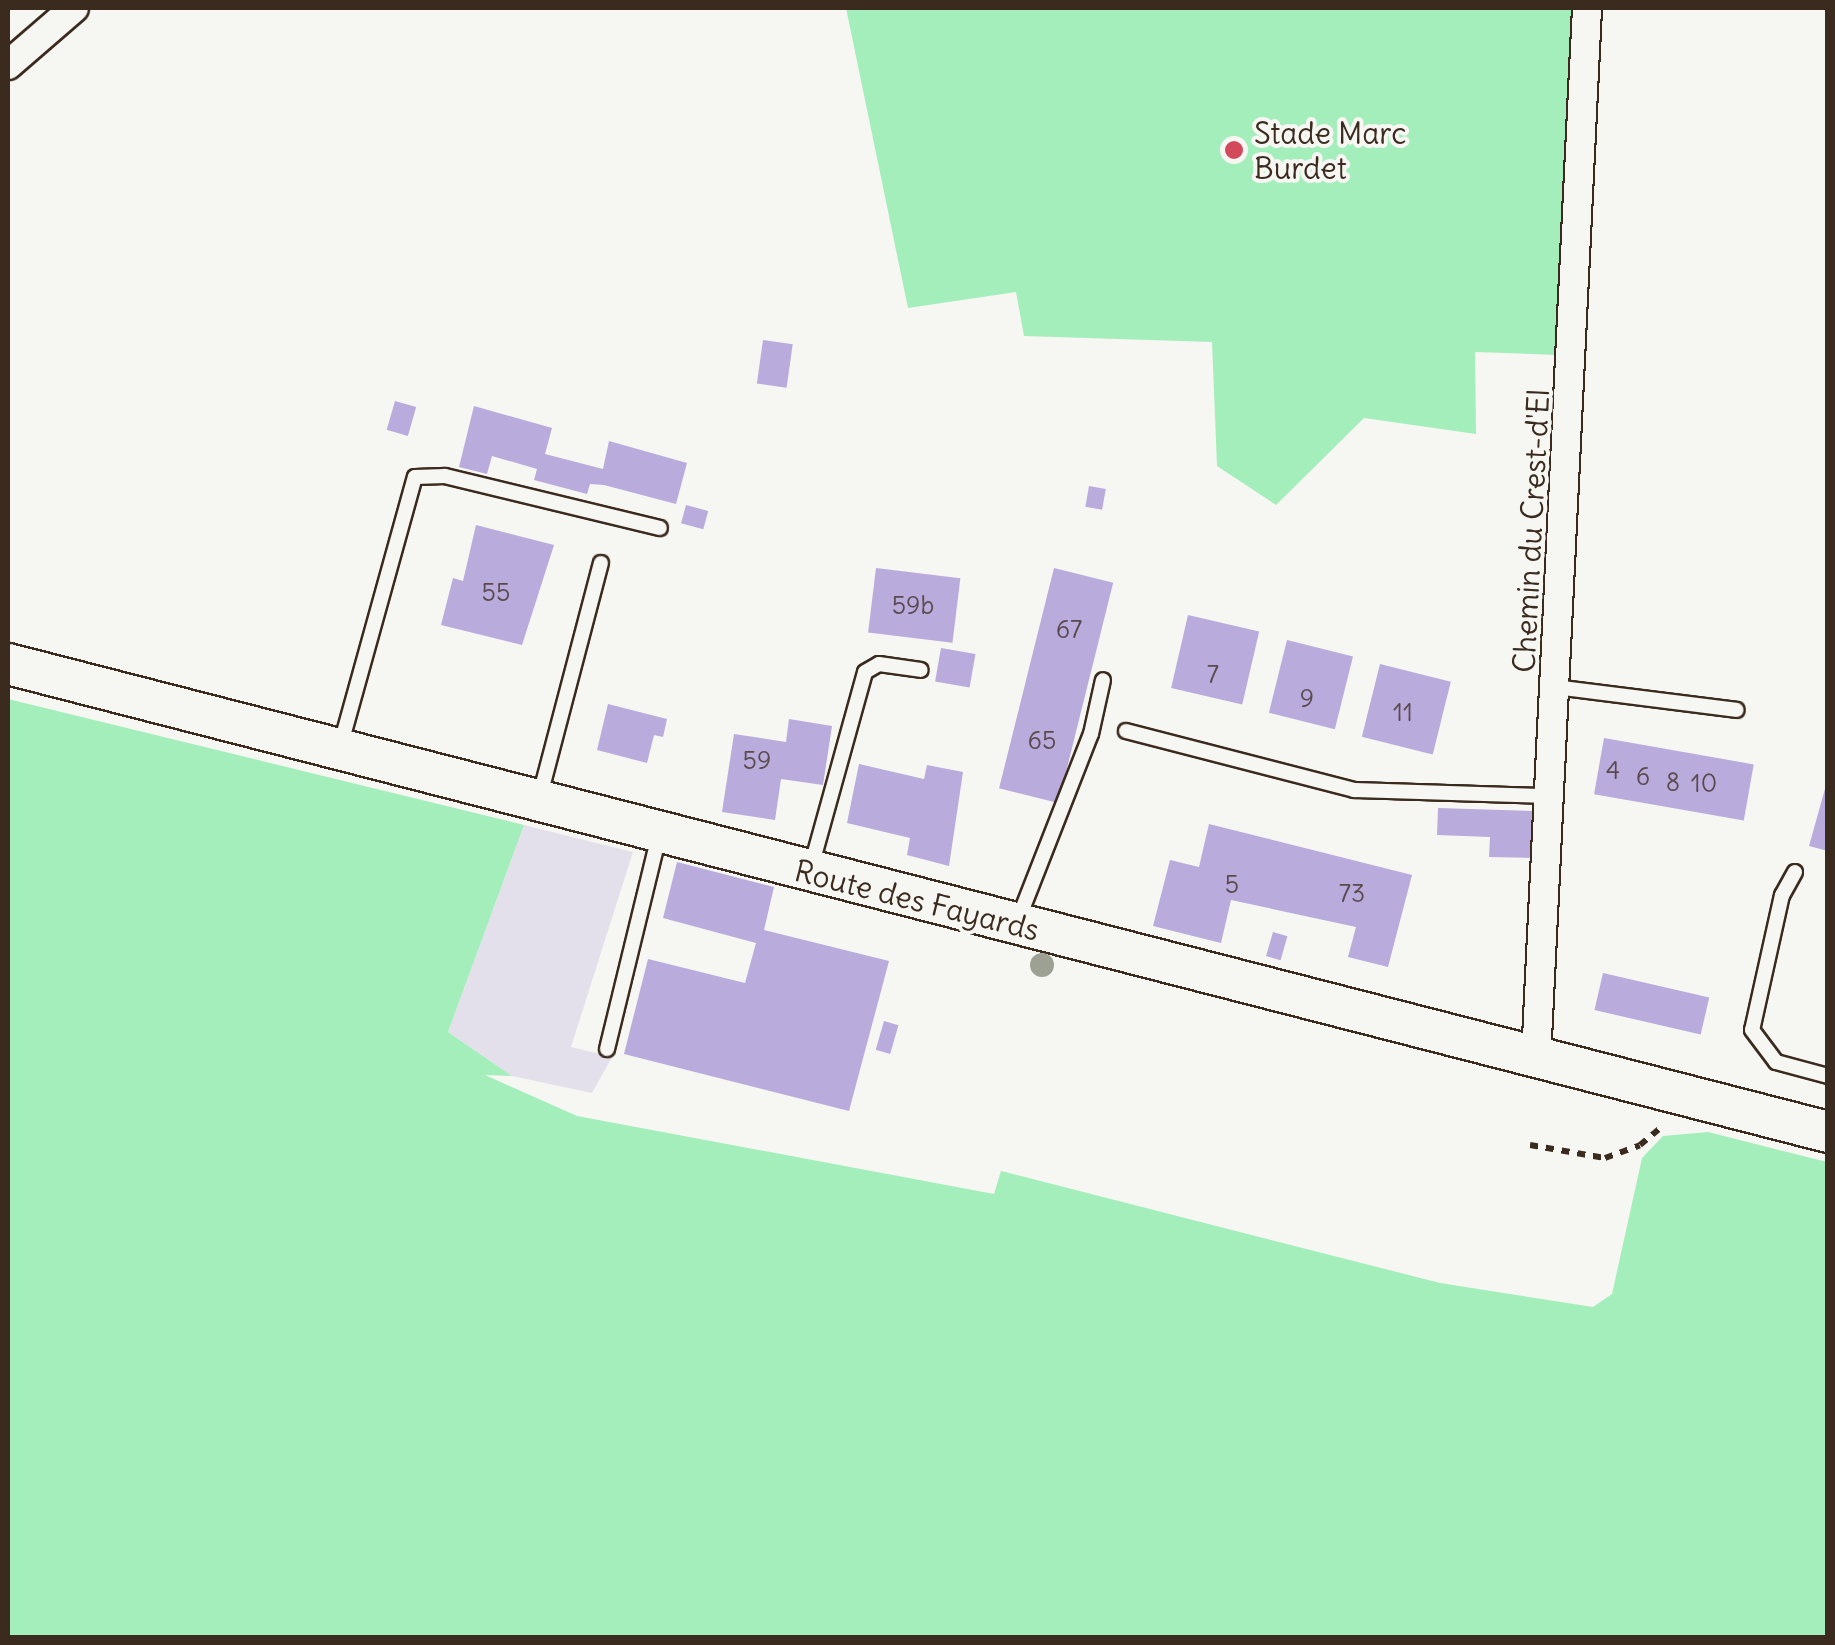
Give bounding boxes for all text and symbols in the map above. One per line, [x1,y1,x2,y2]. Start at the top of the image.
place label: Stade Marc Burdet [1254,115,1407,186]
marker: Stade Marc Burdet [1223,139,1245,161]
street label: Chemin du Crest-d'El [1506,388,1556,674]
house number: 55 [482,577,510,607]
house number: 59b [892,590,934,620]
house number: 67 [1056,614,1082,644]
house number: 7 [1207,659,1219,689]
house number: 9 [1300,683,1314,713]
house number: 11 [1393,697,1413,727]
house number: 65 [1028,725,1056,755]
house number: 59 [743,745,771,775]
house number: 4 [1606,755,1620,785]
house number: 6 [1636,761,1650,791]
house number: 8 [1666,767,1680,797]
house number: 10 [1691,768,1717,798]
street label: Route des Fayards [791,852,1043,948]
house number: 5 [1225,869,1239,899]
house number: 73 [1339,878,1365,908]

